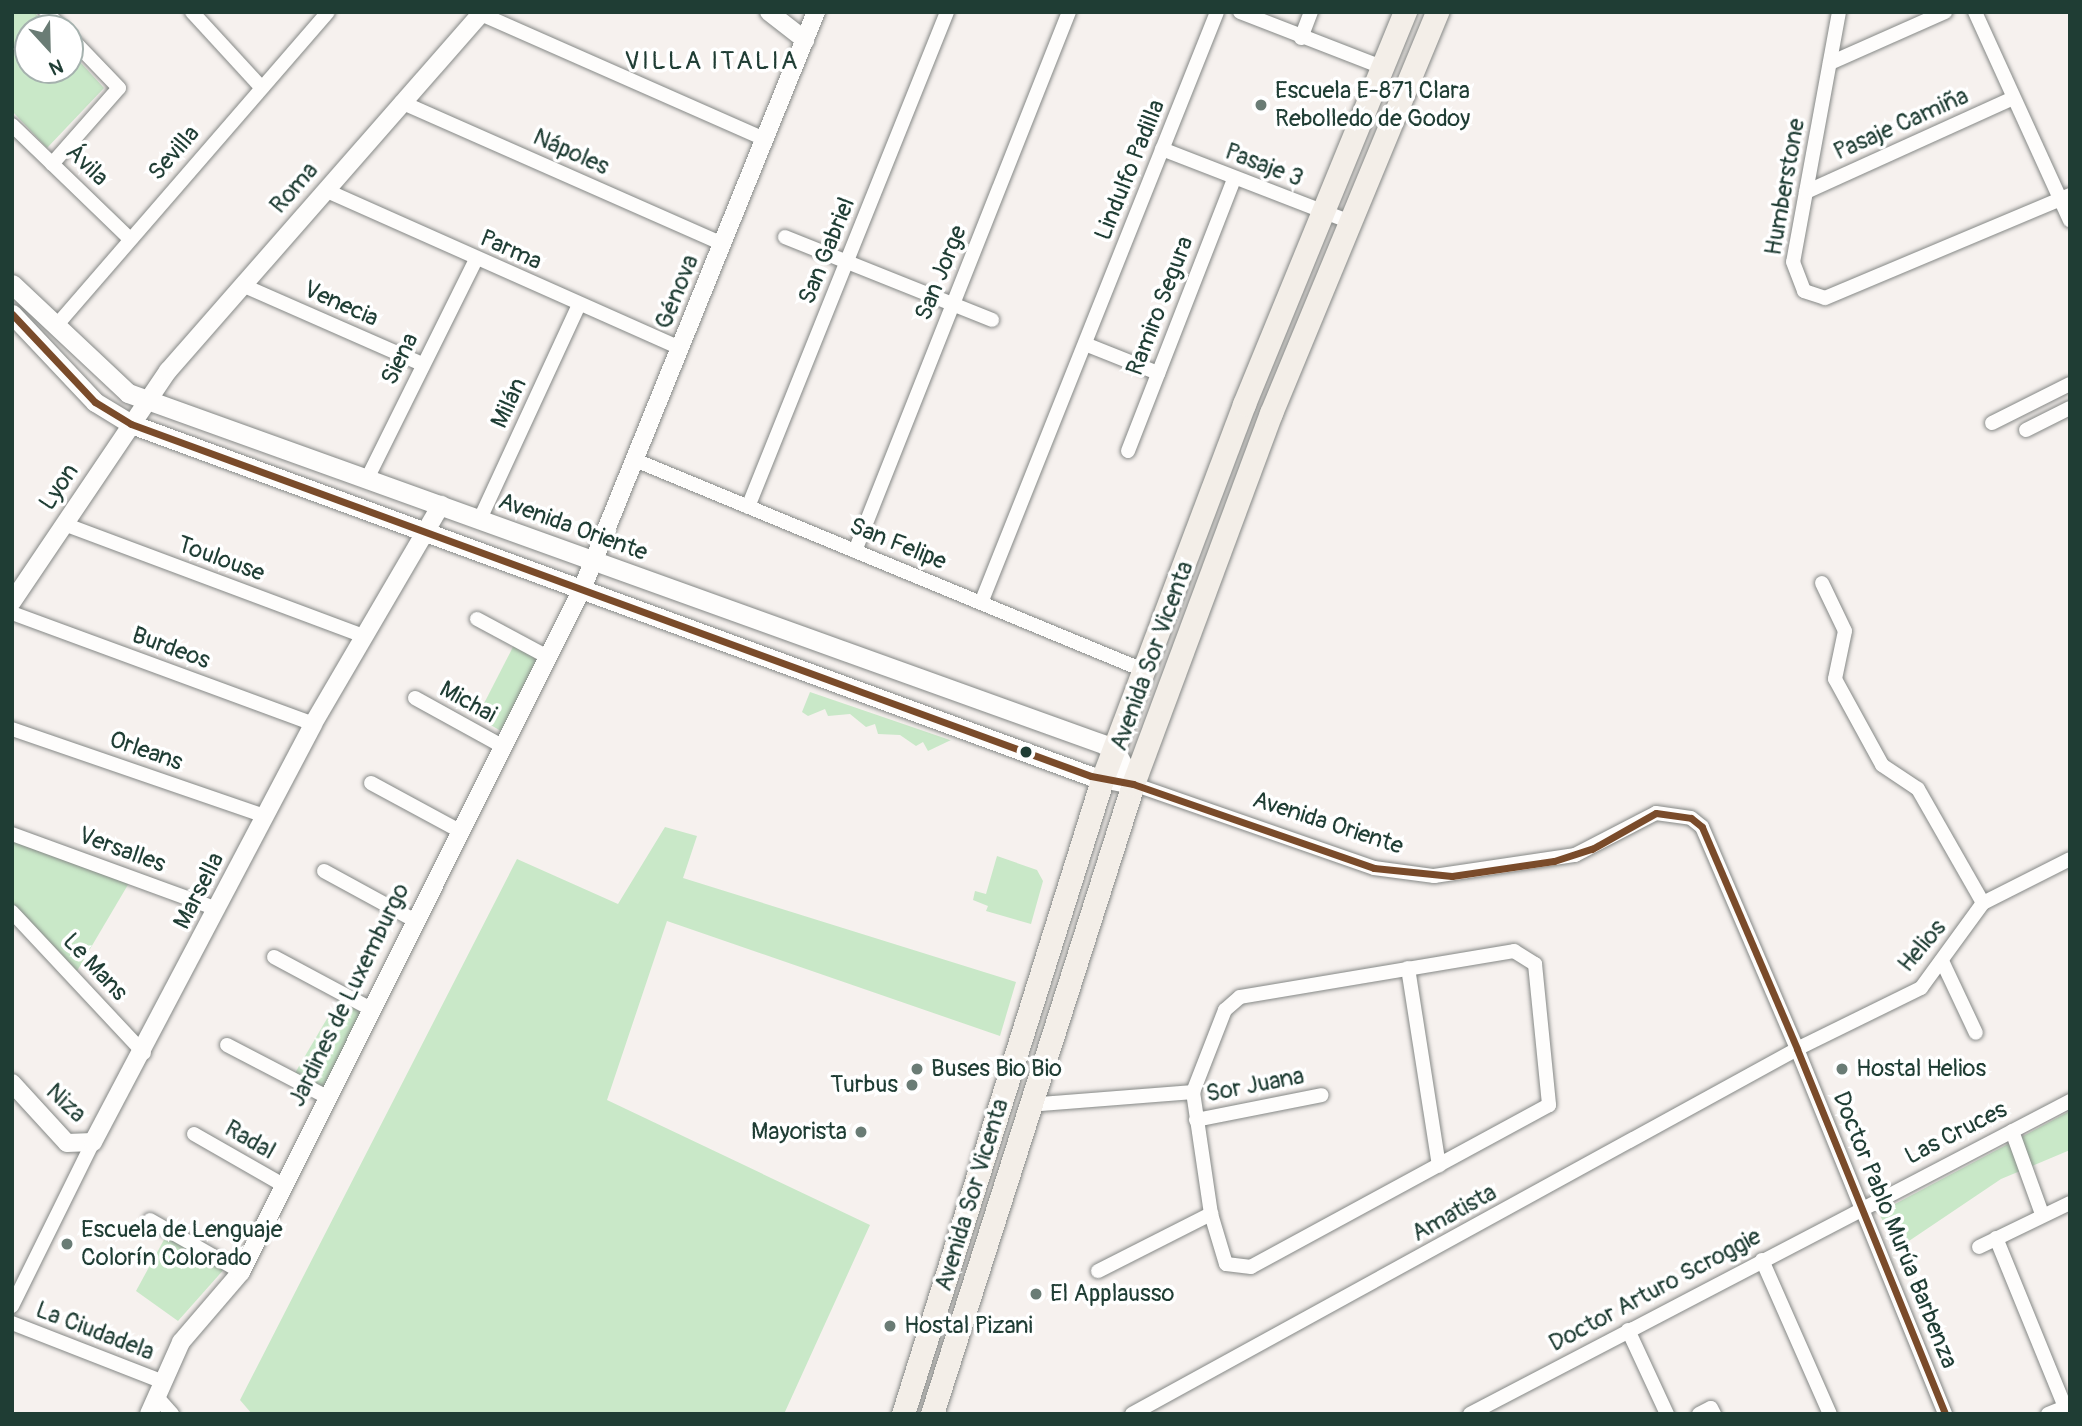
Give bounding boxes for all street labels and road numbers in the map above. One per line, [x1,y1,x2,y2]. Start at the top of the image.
street label: Pasaje Camiña [1829,81,1973,167]
street label: Lindulfo Padilla [1089,95,1171,245]
street label: Humberstone [1759,116,1811,258]
street label: Sevilla [142,120,206,186]
street label: Nápoles [529,123,613,181]
street label: Pasaje 3 [1221,137,1307,193]
street label: Ávila [60,138,114,192]
street label: Roma [264,156,324,220]
street label: San Gabriel [793,193,861,309]
street label: San Jorge [909,221,973,325]
street label: Parma [476,224,546,276]
street label: Ramiro Segura [1120,232,1200,380]
street label: Génova [649,251,705,333]
street label: Venecia [299,275,383,333]
street label: Siena [375,328,425,390]
street label: Milán [485,373,533,433]
street label: Lyon [33,458,85,516]
street label: Avenida Oriente [495,487,651,567]
street label: San Felipe [845,512,951,576]
street label: Toulouse [174,530,268,588]
street label: Avenida Sor Vicenta [1104,557,1200,755]
street label: Burdeos [128,621,214,675]
street label: Michai [435,675,501,729]
street label: Orleans [106,725,186,777]
street label: Avenida Oriente [1249,785,1407,861]
street label: Versalles [74,821,170,879]
street label: Marsella [168,848,230,934]
street label: Jardines de Luxemburgo [282,879,416,1111]
street label: Helios [1892,914,1952,978]
street label: Le Mans [56,927,134,1007]
street label: Sor Juana [1203,1061,1307,1109]
street label: Niza [40,1077,92,1129]
street label: Doctor Pablo Murúa Barbenza [1826,1087,1964,1373]
street label: Avenida Sor Vicenta [929,1095,1015,1295]
street label: Las Cruces [1900,1095,2012,1171]
street label: Radal [220,1114,280,1166]
street label: Amatista [1407,1178,1501,1248]
street label: Doctor Arturo Scroggie [1544,1222,1766,1358]
street label: La Ciudadela [32,1295,158,1367]

